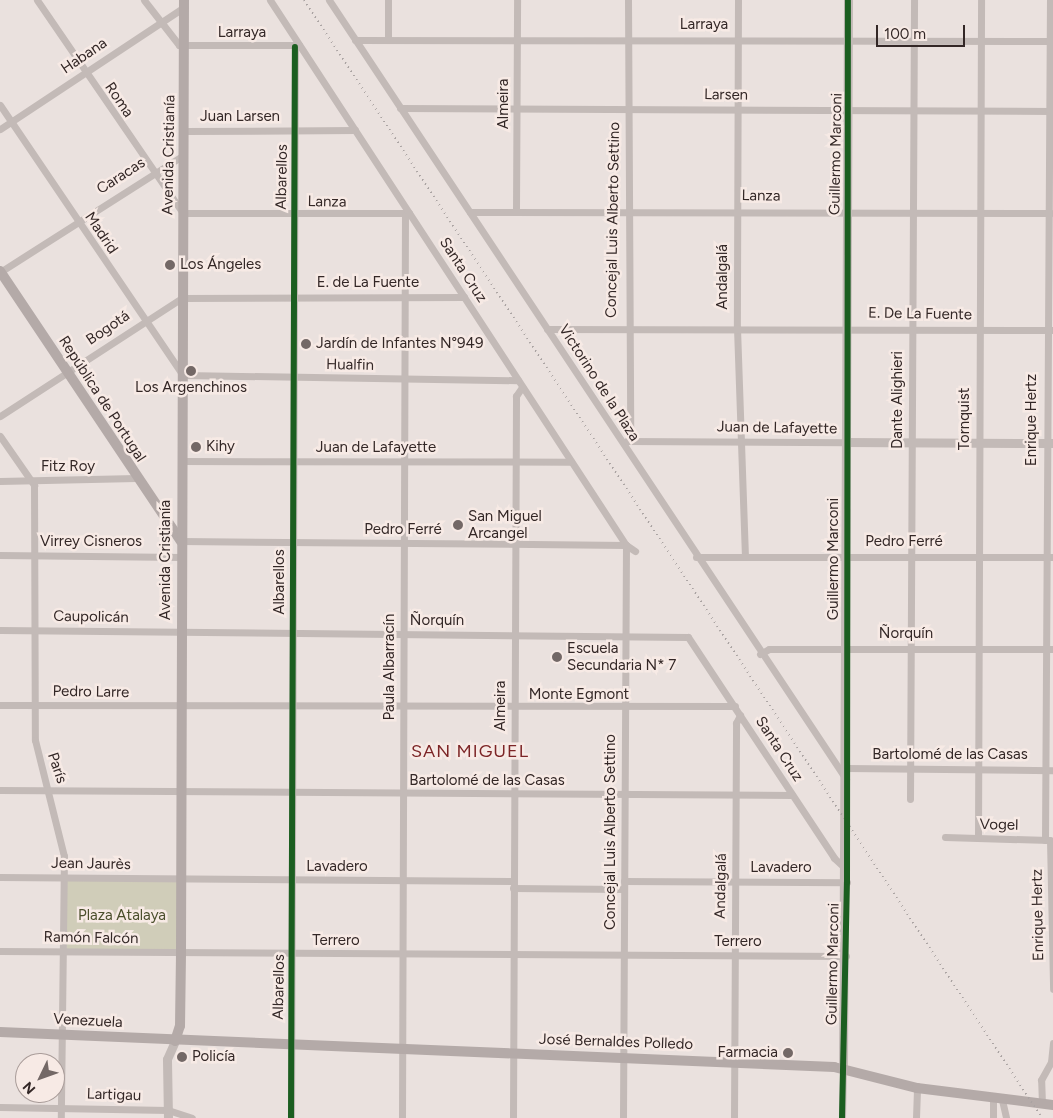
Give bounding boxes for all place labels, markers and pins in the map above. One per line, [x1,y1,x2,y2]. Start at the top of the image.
place label: Los Ángeles [180,256,261,274]
marker: Los Ángeles [164,259,176,271]
place label: Jardín de Infantes N°949 [316,335,483,353]
marker: Jardín de Infantes N°949 [300,338,312,350]
marker: Los Argenchinos [185,365,197,377]
place label: Los Argenchinos [135,379,247,397]
place label: Kihy [206,438,235,456]
marker: Kihy [190,441,202,453]
place label: San Miguel Arcangel [468,507,542,542]
marker: San Miguel Arcangel [452,519,464,531]
place label: Escuela Secundaria N* 7 [567,639,676,674]
marker: Escuela Secundaria N* 7 [551,651,563,663]
place label: Farmacia [718,1044,778,1062]
marker: Farmacia [782,1047,794,1059]
place label: Policía [192,1048,235,1066]
marker: Policía [176,1051,188,1063]

